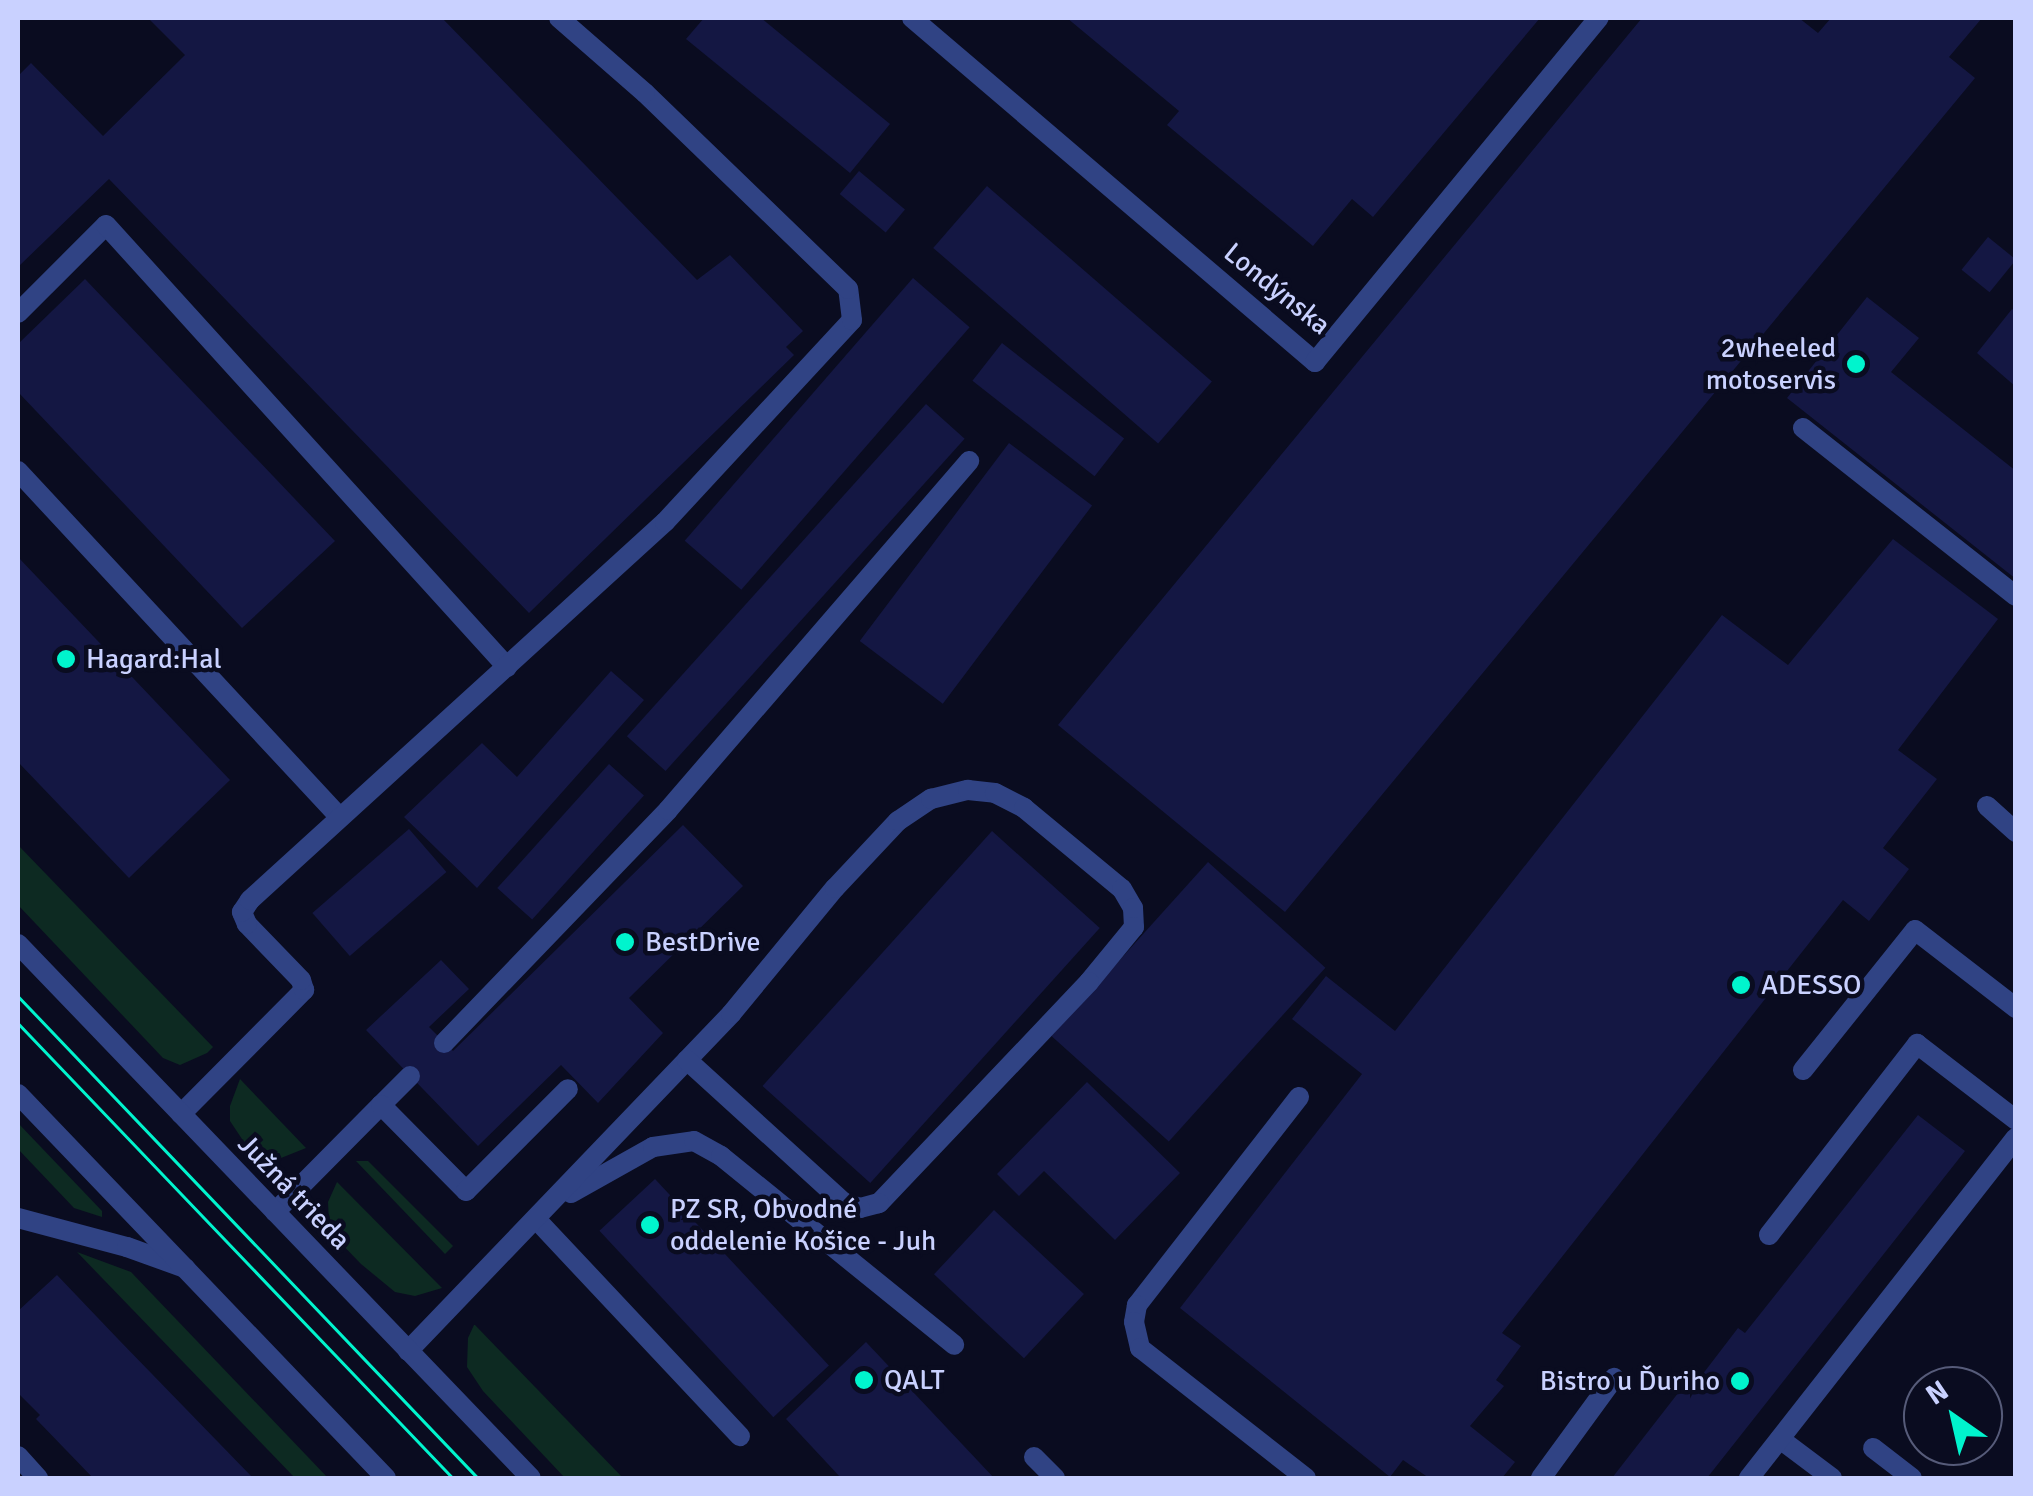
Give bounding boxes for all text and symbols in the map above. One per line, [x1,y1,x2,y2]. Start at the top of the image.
street label: Londýnska [1217,236,1337,342]
place label: 2wheeled motoservis [1706,331,1836,397]
marker: 2wheeled motoservis [1845,353,1867,375]
place label: Hagard:Hal [86,642,222,676]
marker: Hagard:Hal [55,648,77,670]
place label: BestDrive [645,925,761,959]
marker: BestDrive [614,931,636,953]
place label: ADESSO [1761,968,1862,1002]
marker: ADESSO [1730,974,1752,996]
street label: Južná trieda [231,1127,357,1257]
place label: PZ SR, Obvodné oddelenie Košice - Juh [670,1192,936,1258]
marker: PZ SR, Obvodné oddelenie Košice - Juh [639,1214,661,1236]
place label: QALT [884,1363,944,1397]
place label: Bistro u Ďuriho [1540,1364,1720,1398]
north arrow [1903,1366,2003,1466]
marker: QALT [853,1369,875,1391]
marker: Bistro u Ďuriho [1729,1370,1751,1392]
text: N [1920,1373,1955,1412]

